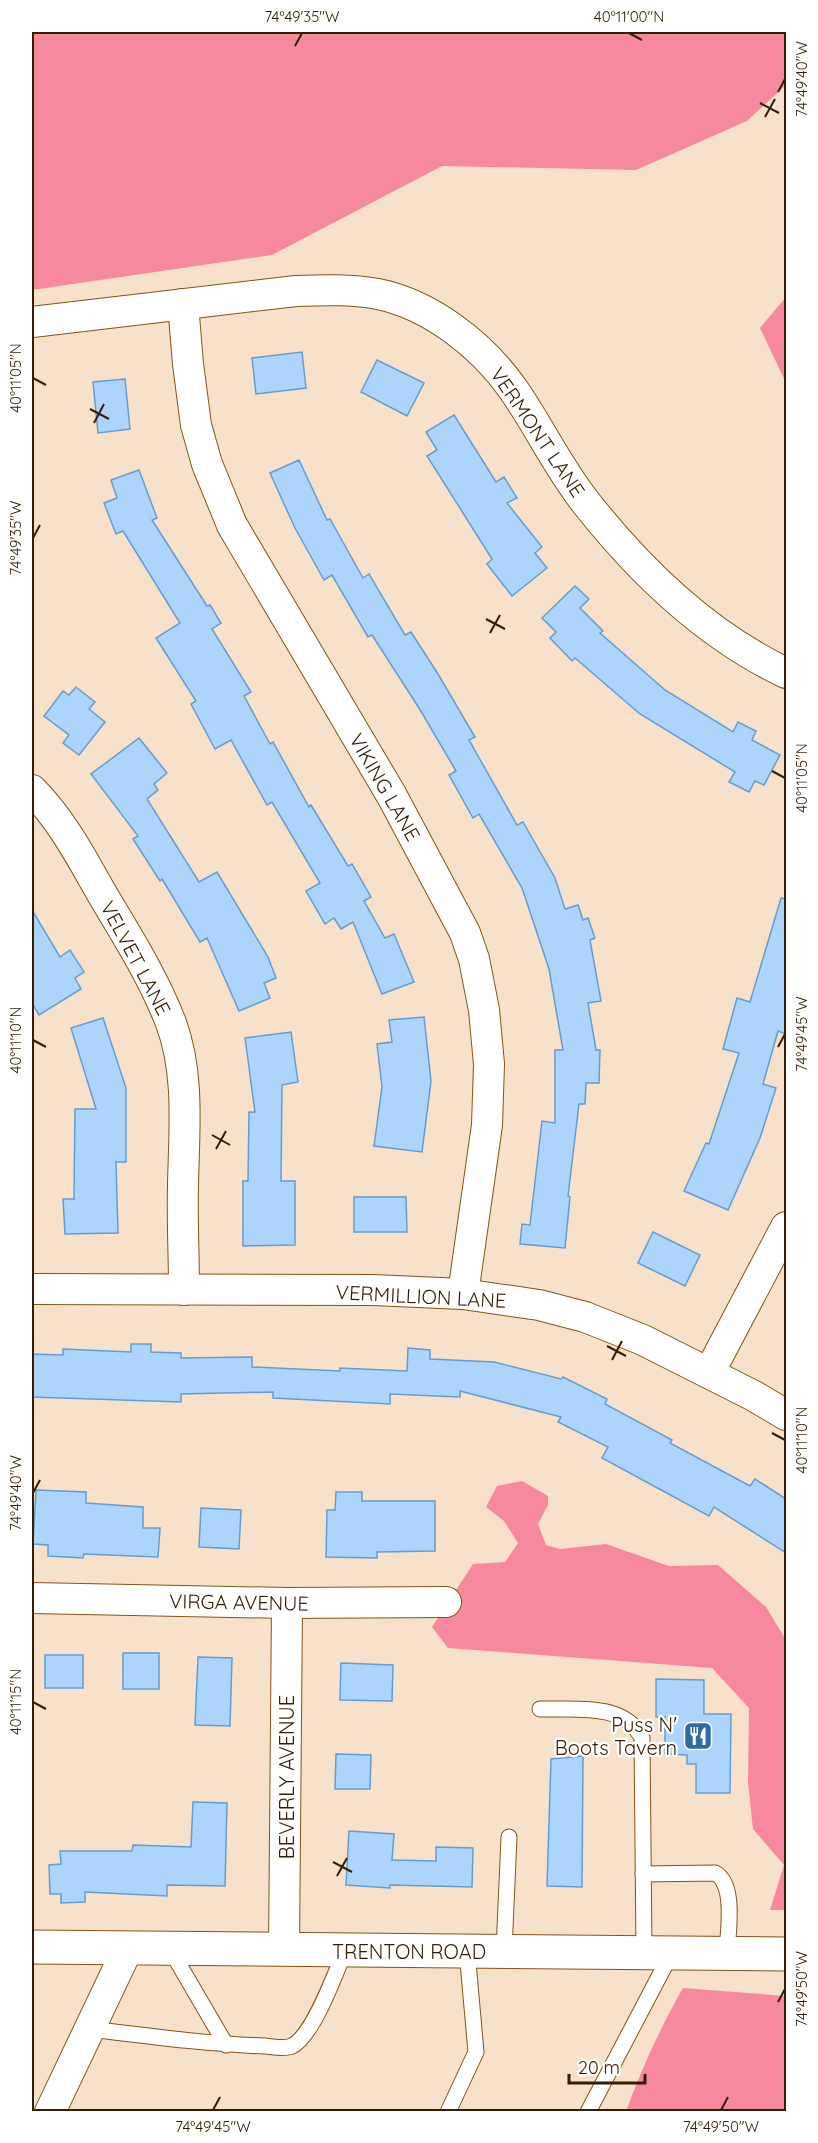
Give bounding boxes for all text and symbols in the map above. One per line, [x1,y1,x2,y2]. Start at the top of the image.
text: 74°49'35"W [264,7,340,26]
text: 40°11'00"N [594,7,664,26]
text: 74°49'40"W [792,41,811,117]
text: 40°11'05"N [6,343,25,413]
street label: VERMONT LANE [485,362,591,502]
text: 74°49'35"W [6,500,25,576]
street label: VIKING LANE [344,729,426,845]
text: 40°11'05"N [792,743,811,813]
street label: VELVET LANE [95,897,177,1019]
text: 74°49'45"W [792,996,811,1072]
text: 40°11'10"N [6,1007,25,1073]
street label: VERMILLION LANE [335,1279,507,1313]
text: 40°11'10"N [792,1407,811,1473]
text: 74°49'40"W [6,1455,25,1531]
street label: VIRGA AVENUE [169,1588,309,1616]
text: 40°11'15"N [6,1669,25,1735]
street label: BEVERLY AVENUE [274,1695,299,1859]
place label: Puss N' Boots Tavern [555,1712,677,1760]
restaurant icon: Puss N' Boots Tavern [682,1720,714,1752]
street label: TRENTON ROAD [332,1939,486,1964]
text: 74°49'50"W [792,1950,811,2027]
scale bar [569,2047,646,2085]
text: 20 m [578,2056,620,2079]
text: 74°49'45"W [175,2117,251,2136]
text: 74°49'50"W [683,2117,760,2136]

